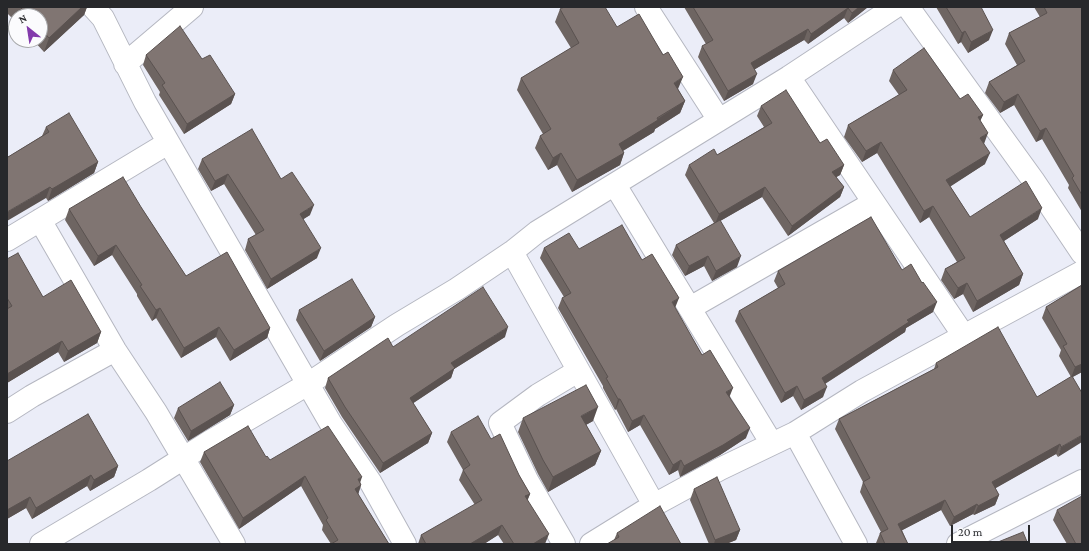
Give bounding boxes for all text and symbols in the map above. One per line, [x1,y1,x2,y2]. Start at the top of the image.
north arrow [8,8,48,48]
text: N [16,11,29,26]
scale bar [953,517,1032,543]
text: 20 m [958,525,982,539]

